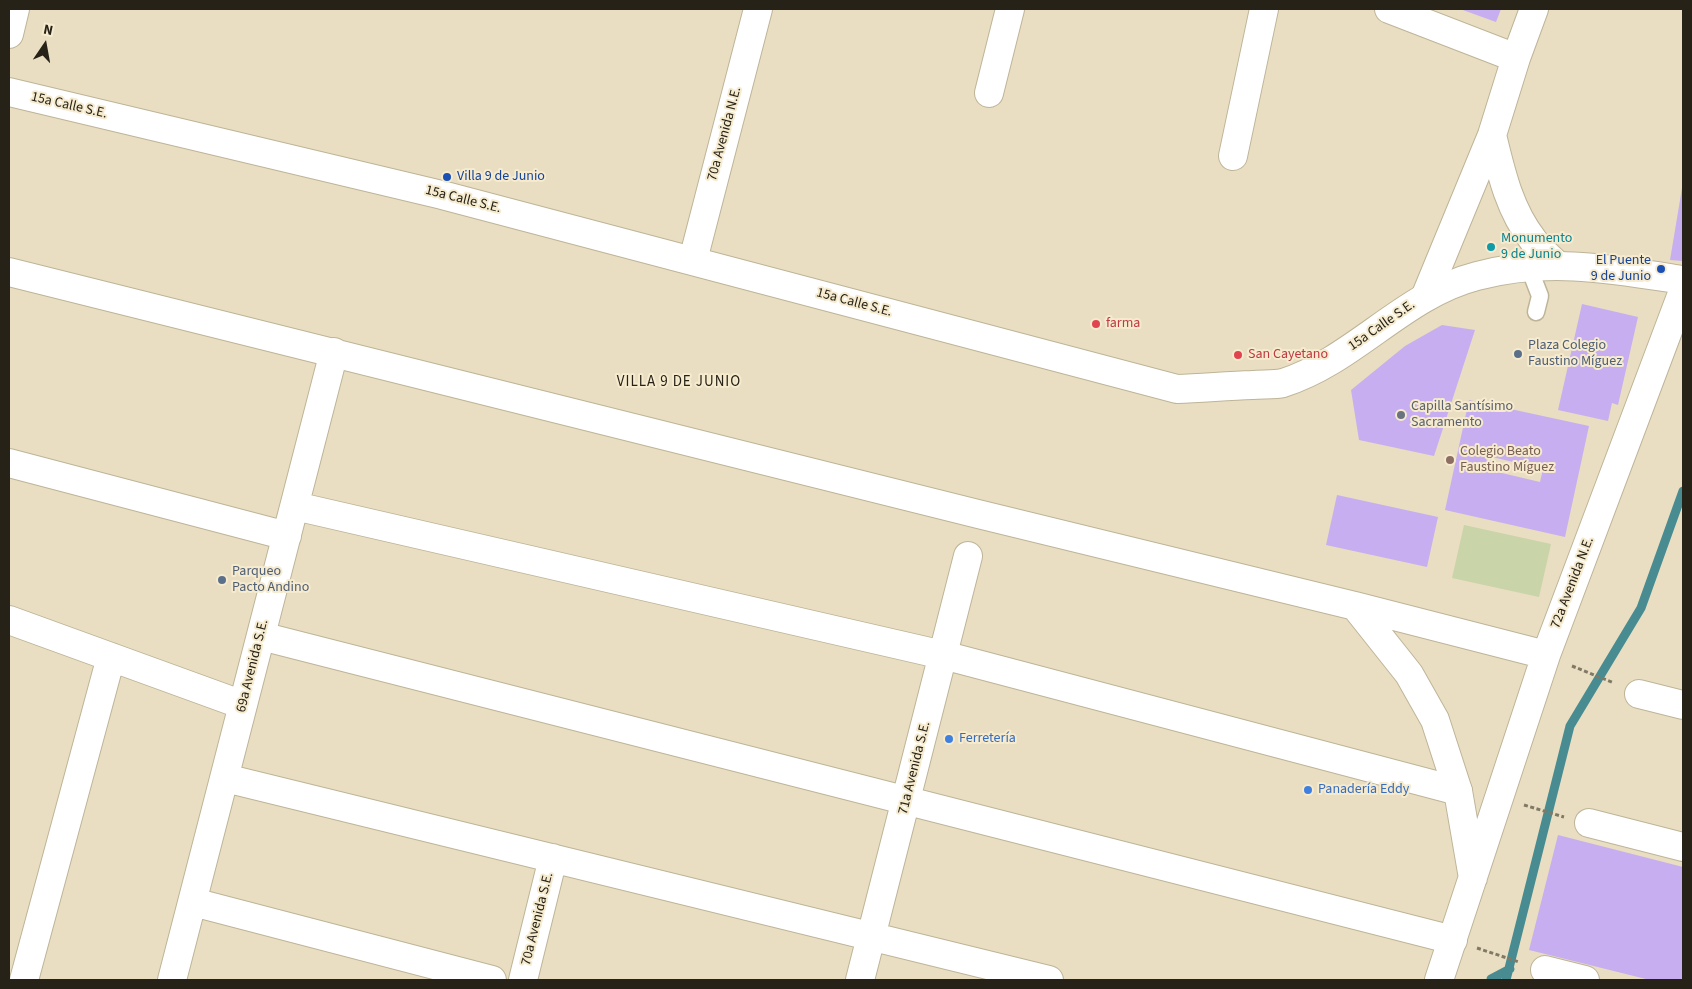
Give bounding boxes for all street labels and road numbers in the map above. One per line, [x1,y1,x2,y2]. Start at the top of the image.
street label: 70a Avenida N.E. [704,85,746,183]
street label: 15a Calle S.E. [29,89,109,123]
street label: 15a Calle S.E. [423,182,503,218]
street label: 15a Calle S.E. [814,285,894,321]
street label: 15a Calle S.E. [1345,297,1419,355]
street label: 72a Avenida N.E. [1548,535,1598,631]
street label: 69a Avenida S.E. [233,618,273,714]
street label: 71a Avenida S.E. [895,720,935,816]
street label: 70a Avenida S.E. [518,871,558,967]

